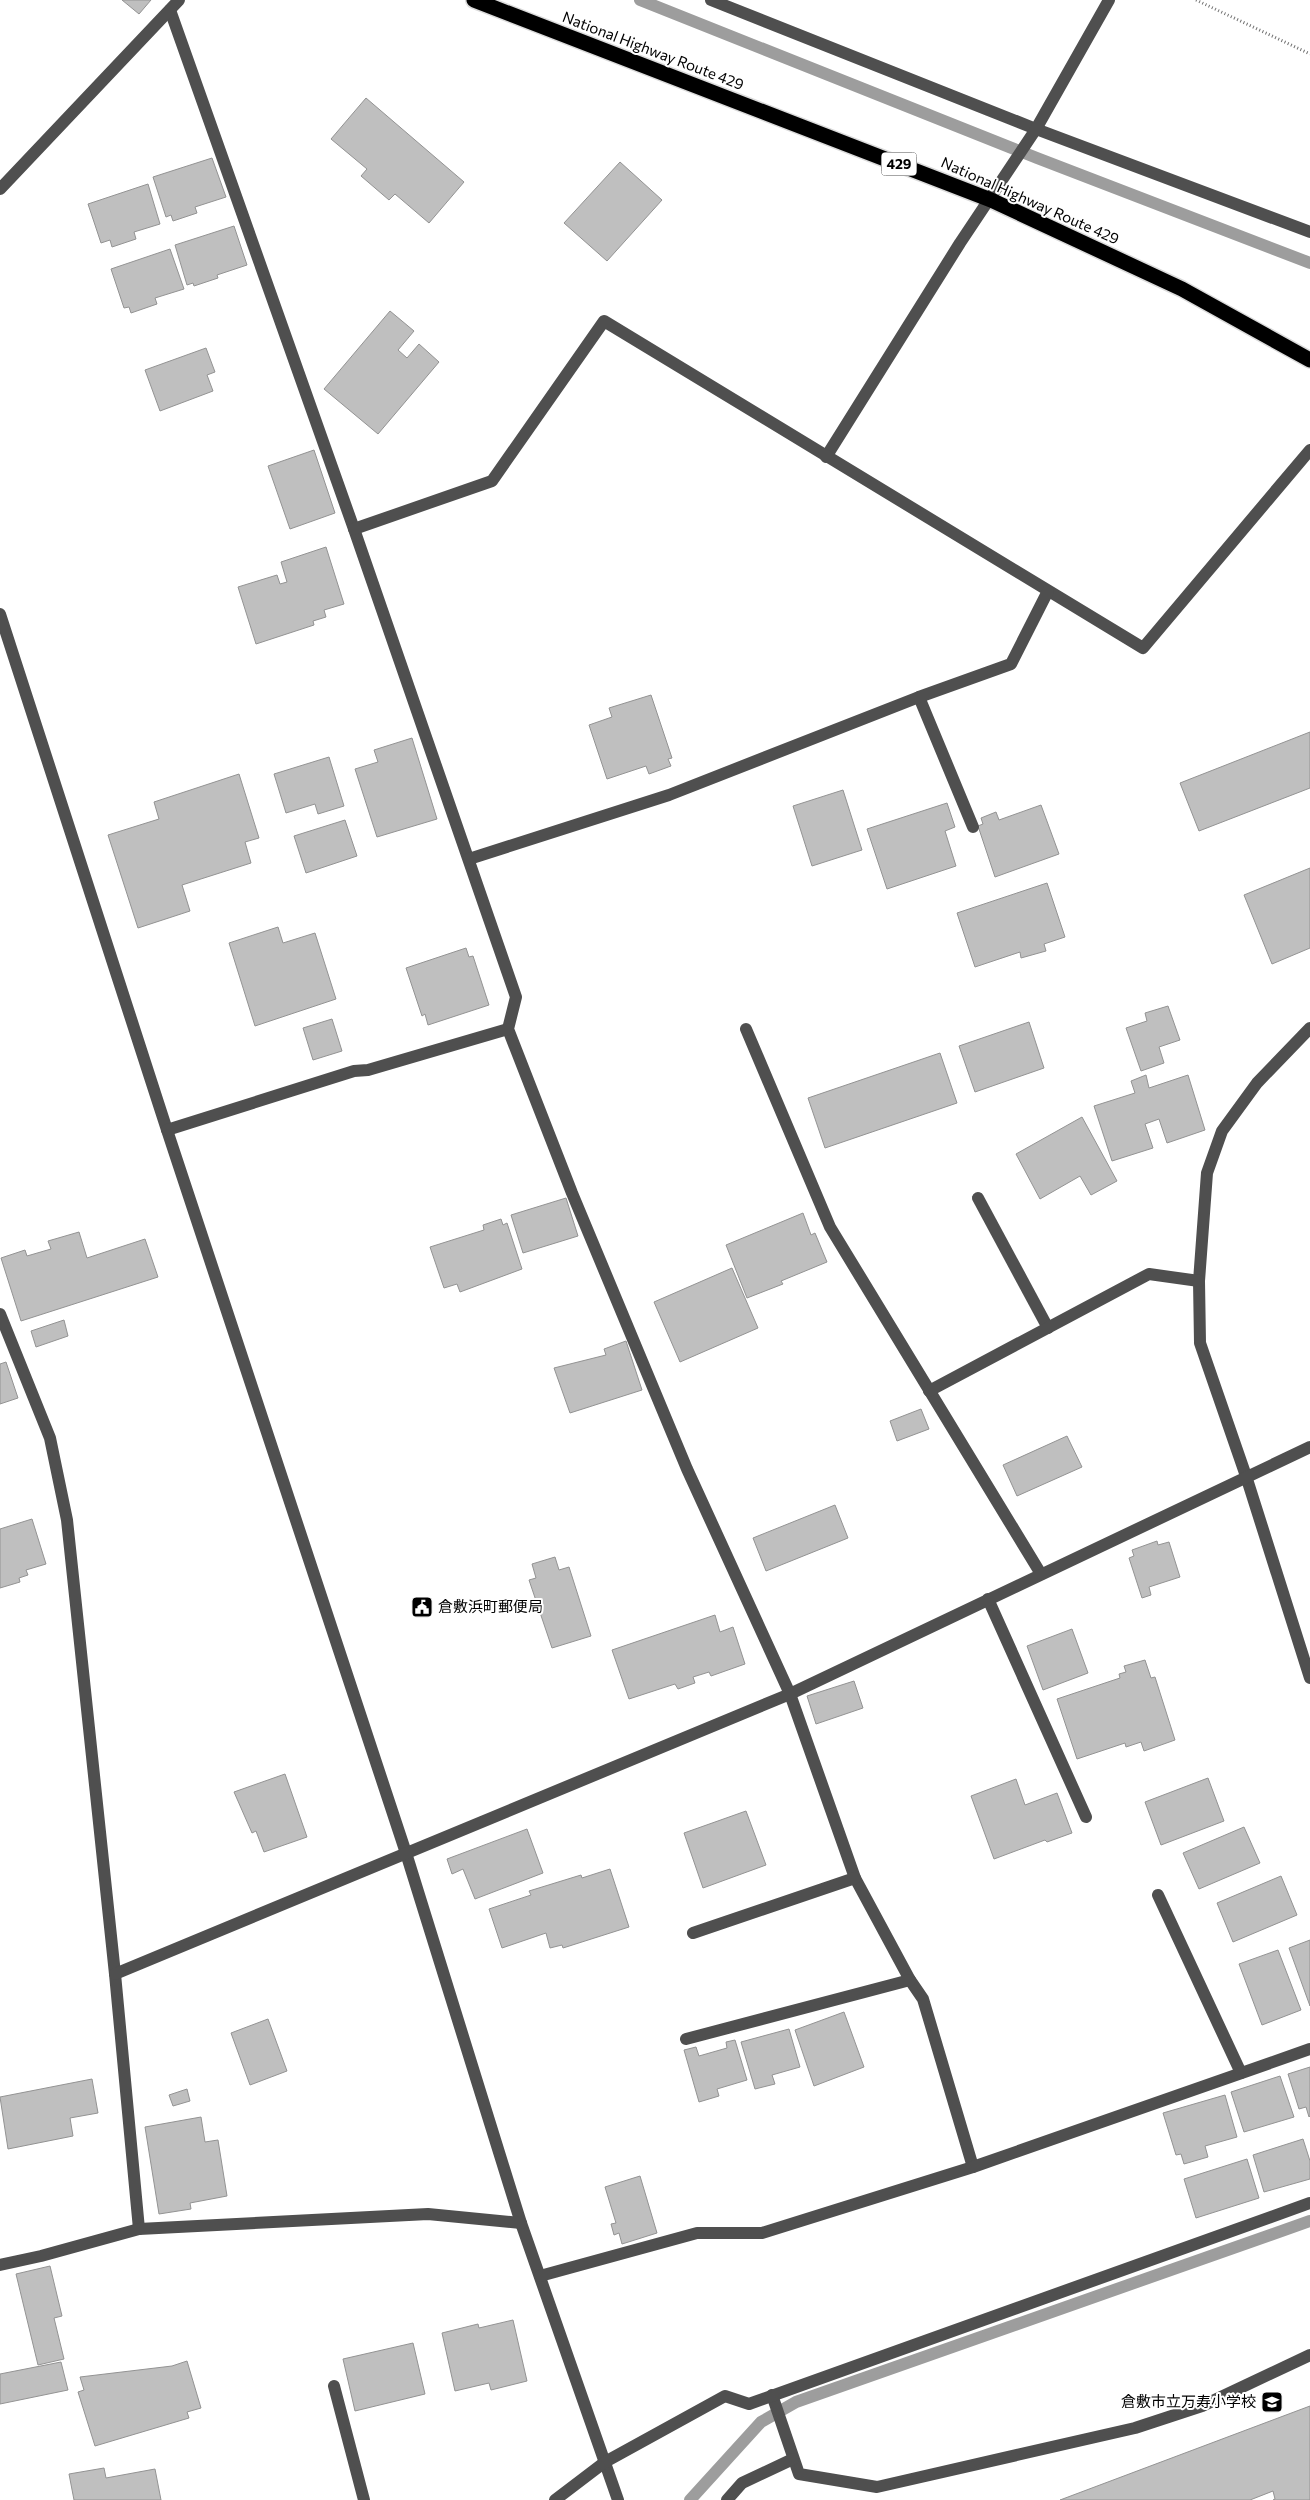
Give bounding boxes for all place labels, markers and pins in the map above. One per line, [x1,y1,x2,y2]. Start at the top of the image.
public building icon: 倉敷浜町郵便局 [410,1595,434,1619]
place label: 倉敷浜町郵便局 [438,1597,543,1615]
school or university icon: 倉敷市立万寿小学校 [1260,2390,1284,2414]
place label: 倉敷市立万寿小学校 [1121,2392,1256,2410]

